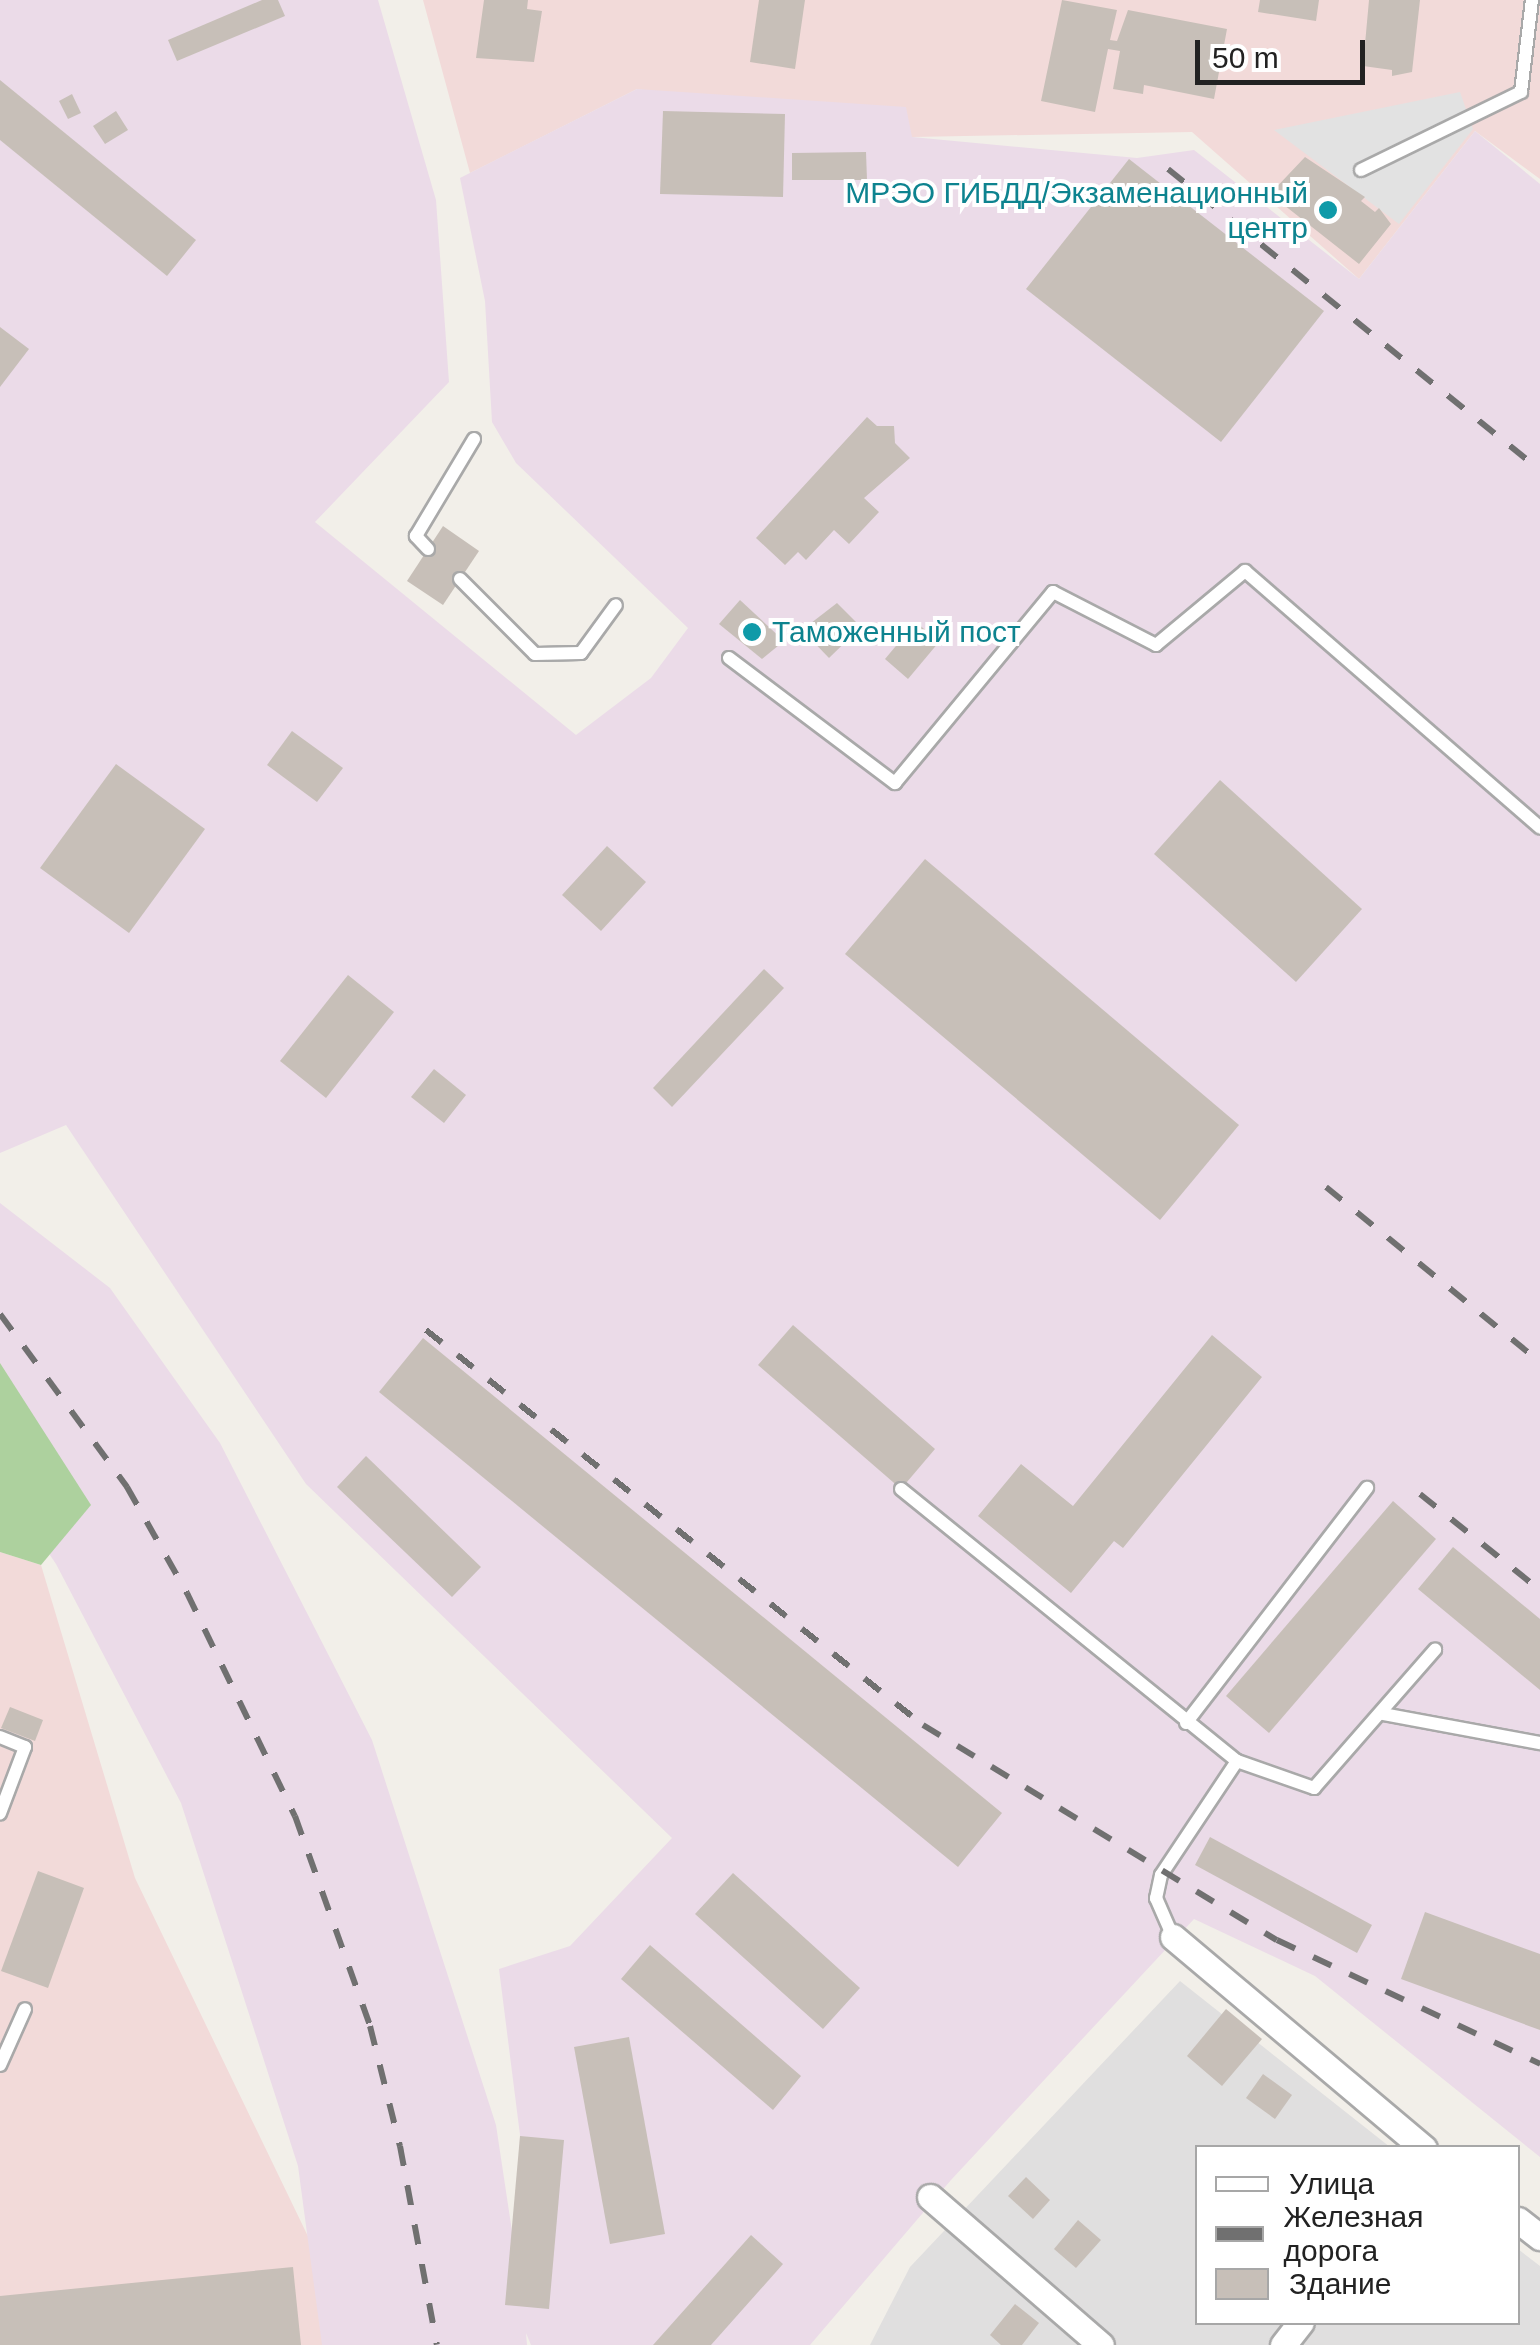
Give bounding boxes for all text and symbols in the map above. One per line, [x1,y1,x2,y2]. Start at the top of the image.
scale bar [1200,20,1370,82]
text: 50 m [1212,41,1279,74]
place label: МРЭО ГИБДД/Экзаменационный центр [845,175,1308,246]
marker: МРЭО ГИБДД/Экзаменационный центр [1317,199,1339,221]
place label: Таможенный пост [772,614,1021,650]
marker: Таможенный пост [741,621,763,643]
legend [1195,2145,1520,2325]
text: Улица [1289,2167,1374,2200]
text: Железная дорога [1284,2200,1423,2267]
text: Здание [1289,2267,1391,2300]

